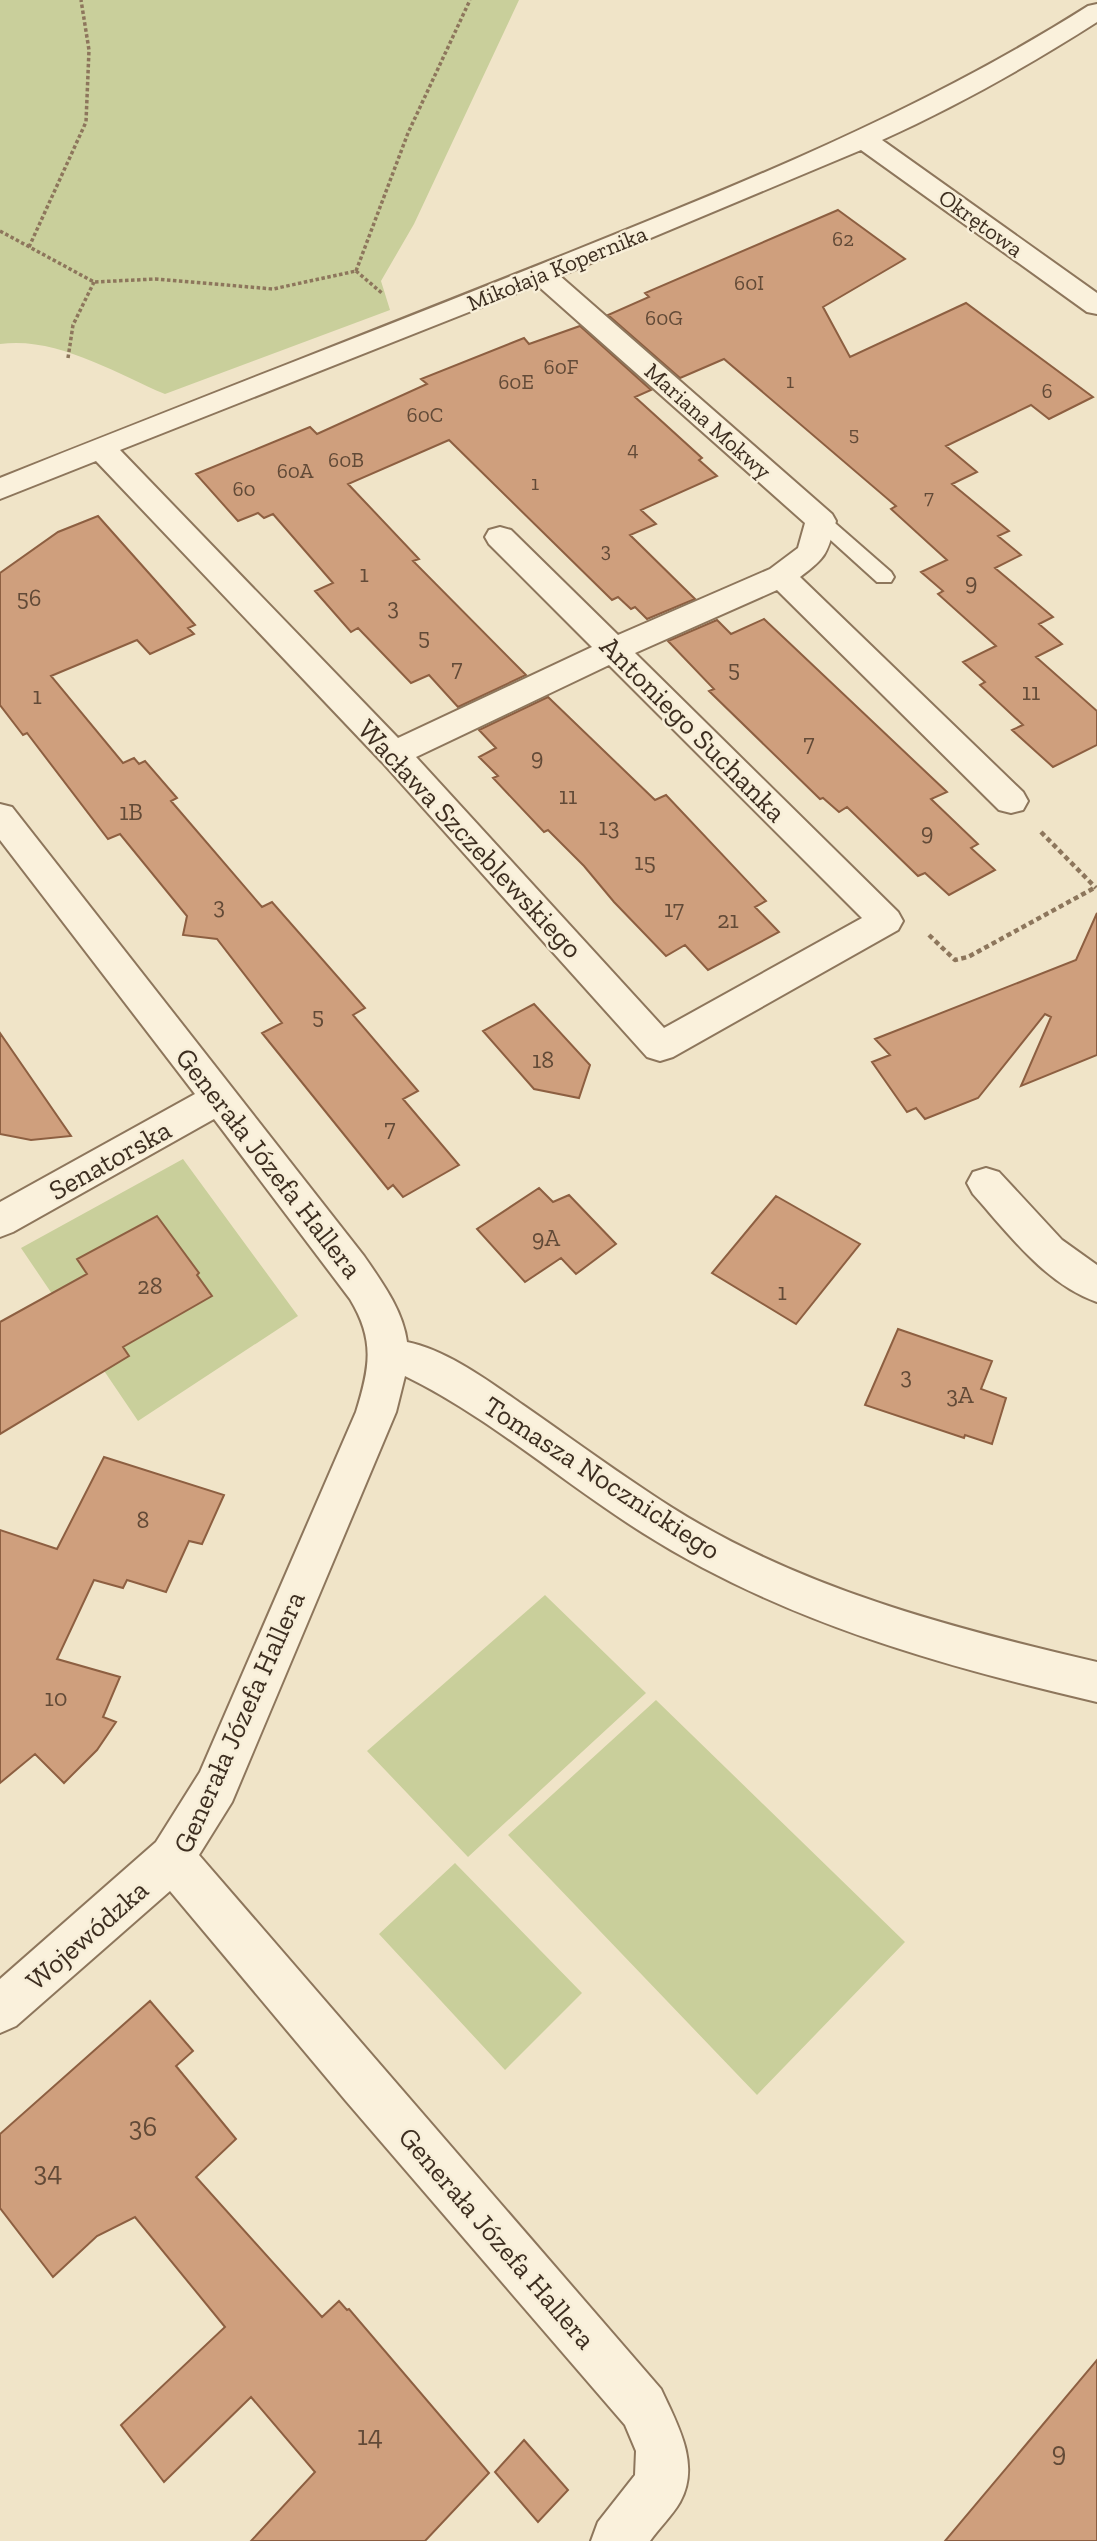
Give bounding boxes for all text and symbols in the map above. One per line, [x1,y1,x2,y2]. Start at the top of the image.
street label: Okrętowa [933,183,1029,263]
street label: Mikołaja Kopernika [463,219,651,317]
house number: 62 [832,226,854,251]
house number: 60I [734,270,764,295]
house number: 60G [645,305,683,330]
house number: 60F [544,354,579,379]
street label: Mariana Mokwy [639,357,777,485]
house number: 1 [786,368,794,393]
house number: 60E [498,369,534,394]
house number: 6 [1041,378,1053,403]
house number: 60C [407,402,443,427]
house number: 5 [849,421,859,446]
house number: 4 [627,436,639,461]
house number: 60B [328,447,364,472]
house number: 60A [277,458,314,483]
house number: 1 [531,470,539,495]
house number: 60 [232,476,256,501]
house number: 7 [924,484,934,509]
house number: 3 [601,537,611,562]
house number: 1 [359,559,369,588]
house number: 9 [965,567,977,596]
house number: 56 [16,583,42,612]
house number: 3 [387,592,399,621]
house number: 5 [418,622,430,651]
street label: Antoniego Suchanka [593,629,793,829]
house number: 7 [451,653,463,682]
house number: 5 [728,654,740,683]
house number: 11 [1022,677,1040,706]
house number: 1 [32,681,42,710]
street label: Wacława Szczeblewskiego [351,713,589,965]
house number: 7 [803,728,815,757]
house number: 9 [531,742,543,771]
house number: 11 [559,781,577,810]
house number: 1B [119,797,143,826]
house number: 13 [599,812,619,841]
house number: 9 [921,817,933,846]
house number: 15 [634,847,656,876]
house number: 3 [213,891,225,920]
house number: 17 [664,894,684,923]
house number: 21 [717,905,739,934]
house number: 5 [312,1001,324,1030]
street label: Generała Józefa Hallera [169,1041,369,1285]
house number: 18 [532,1045,554,1074]
street label: Senatorska [43,1113,177,1207]
house number: 7 [384,1113,396,1142]
house number: 9A [532,1223,561,1252]
house number: 28 [137,1271,163,1300]
house number: 1 [777,1277,787,1306]
house number: 3 [900,1361,912,1390]
house number: 3A [946,1380,974,1409]
street label: Tomasza Nocznickiego [478,1389,726,1567]
house number: 8 [137,1505,149,1534]
street label: Generała Józefa Hallera [166,1586,312,1858]
house number: 10 [44,1683,68,1712]
street label: Wojewódzka [19,1873,155,1997]
house number: 36 [129,2110,157,2143]
street label: Generała Józefa Hallera [392,2120,603,2356]
house number: 34 [34,2155,62,2188]
house number: 14 [357,2419,383,2452]
house number: 9 [1052,2435,1066,2468]

